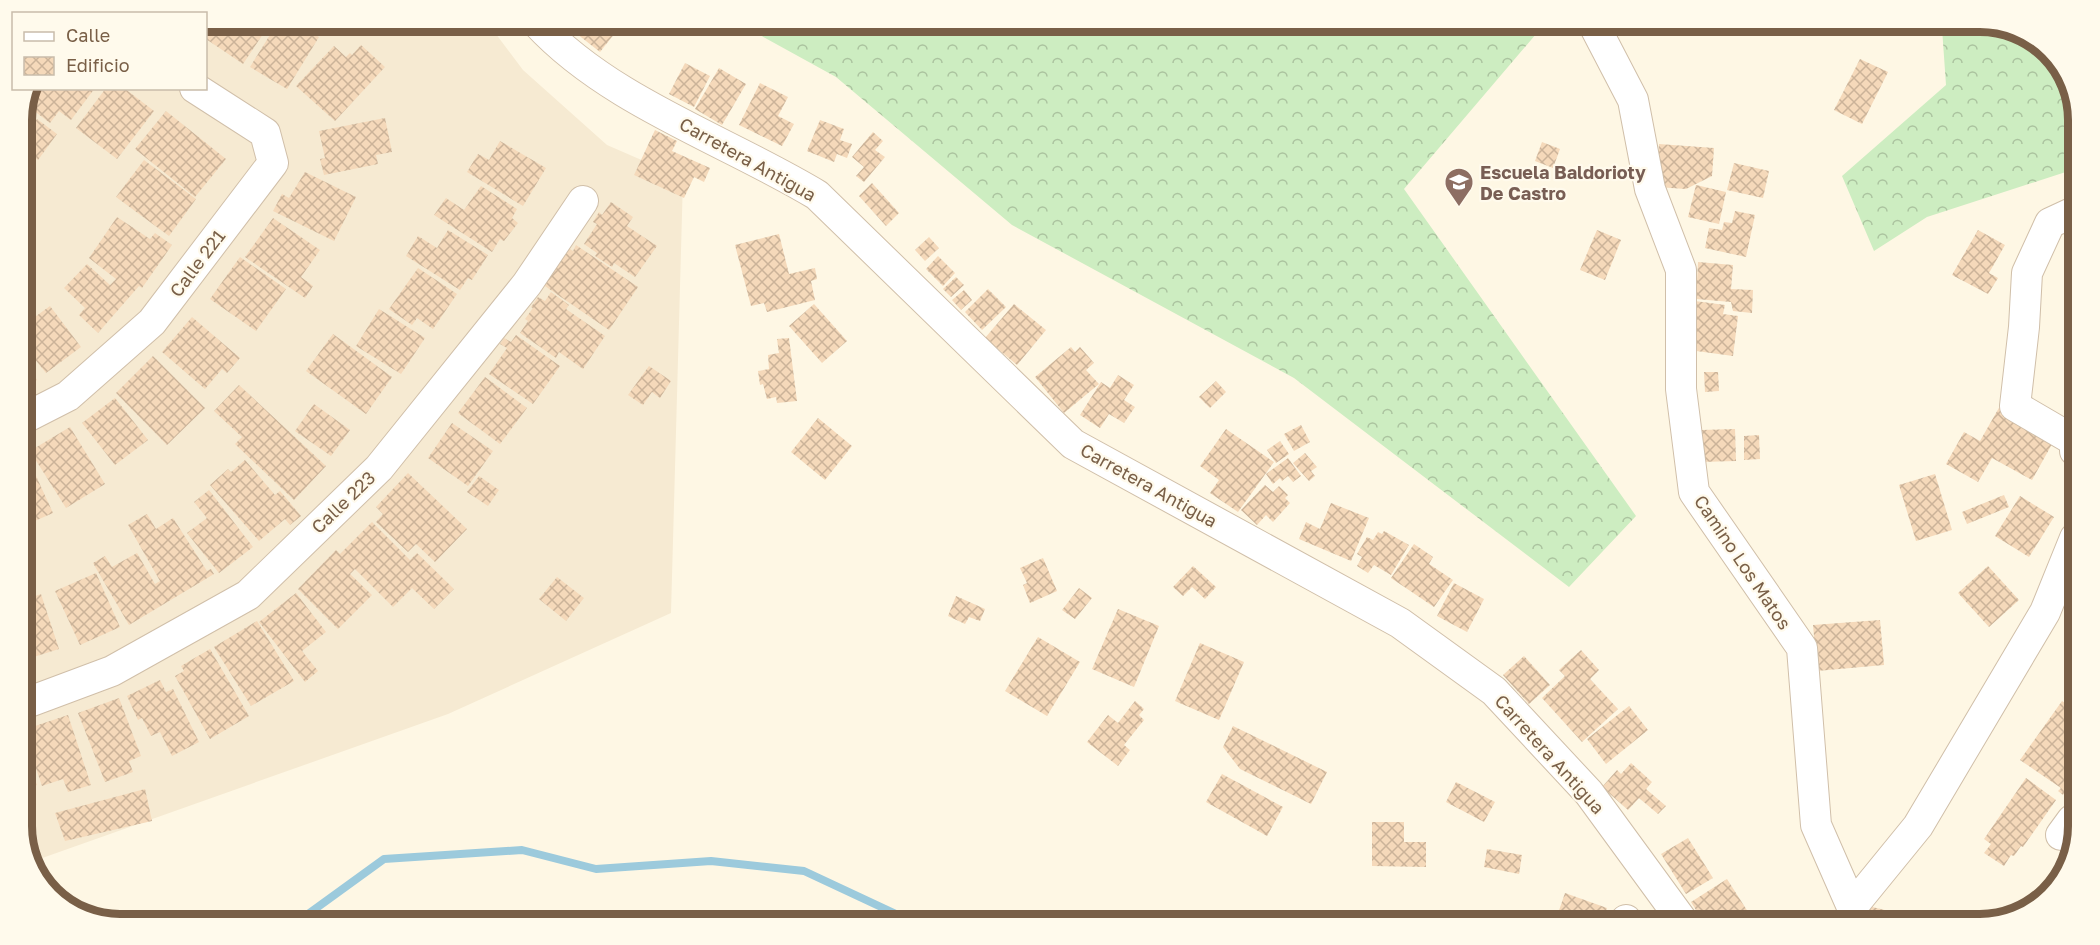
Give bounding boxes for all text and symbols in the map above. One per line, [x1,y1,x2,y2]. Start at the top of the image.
legend [12,12,207,90]
text: Calle [66,24,110,46]
text: Edificio [66,54,130,76]
street label: Carretera Antigua [676,112,820,206]
place label: Escuela Baldorioty De Castro [1480,161,1646,204]
school or university icon: Escuela Baldorioty De Castro [1443,166,1475,208]
street label: Calle 221 [165,225,230,301]
street label: Carretera Antigua [1077,438,1221,532]
street label: Calle 223 [307,466,379,538]
street label: Camino Los Matos [1690,491,1796,633]
street label: Carretera Antigua [1491,690,1609,818]

